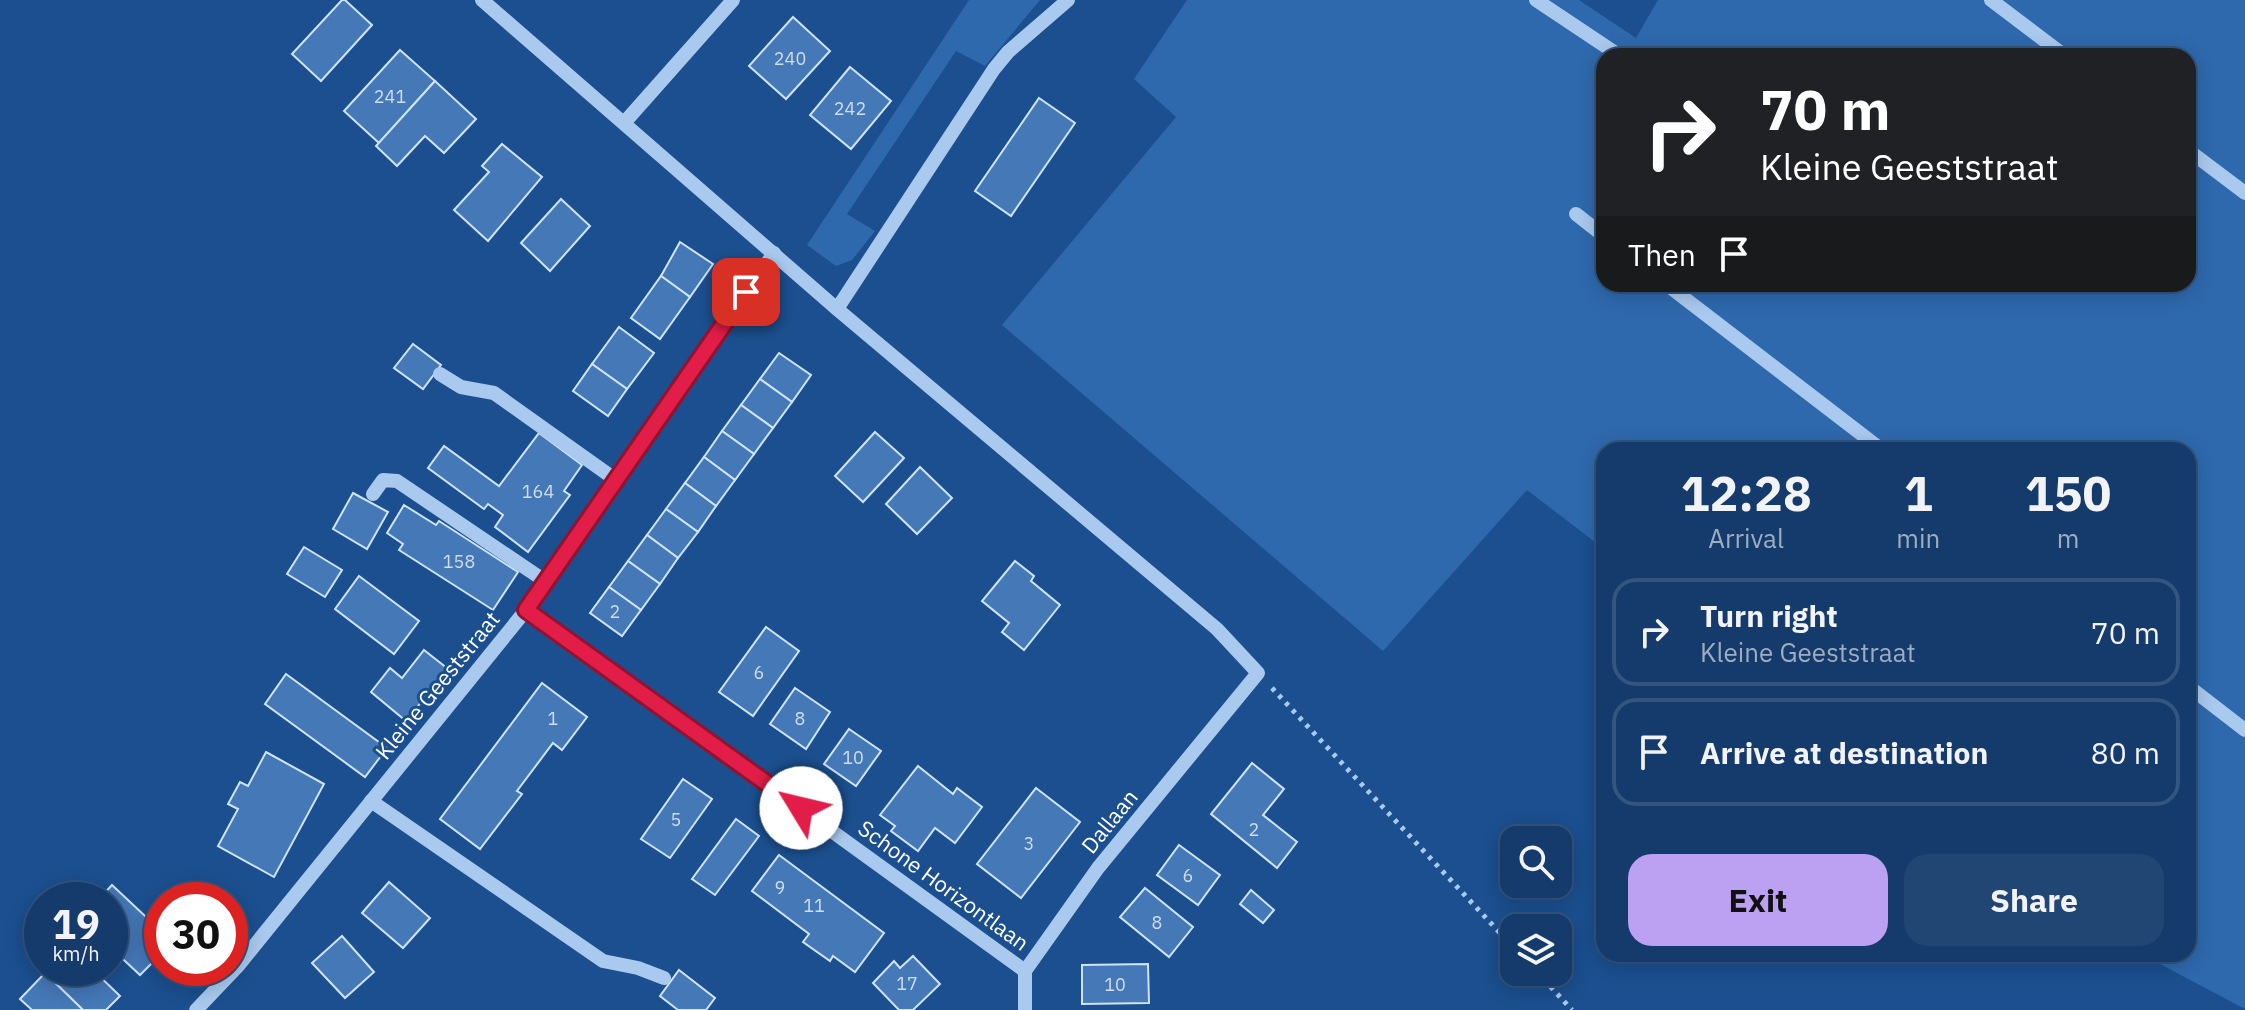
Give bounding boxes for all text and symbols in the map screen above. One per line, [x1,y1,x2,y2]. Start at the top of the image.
house number: 240 [774,47,806,70]
text: 70 m [1760,73,1890,145]
icon: right [1628,80,1732,184]
house number: 241 [374,85,406,108]
house number: 242 [834,97,866,120]
text: Kleine Geeststraat [1760,143,2059,190]
icon: arrive [1712,232,1756,276]
text: Then [1628,235,1696,274]
pin [712,258,780,326]
icon: arrive [724,270,768,314]
text: 12:28 [1681,462,1812,524]
text: 1 [1904,462,1933,524]
text: 150 [2025,462,2111,524]
house number: 164 [522,480,554,503]
text: Arrival [1708,521,1784,555]
text: min [1896,521,1940,555]
text: m [2057,521,2079,555]
house number: 158 [443,550,475,573]
text: Turn right [1700,596,1838,635]
house number: 2 [610,600,620,623]
street label: Kleine Geeststraat [368,605,506,765]
icon: right [1632,610,1676,654]
text: 70 m [2091,613,2160,652]
text: Kleine Geeststraat [1700,635,1916,669]
house number: 6 [754,661,764,684]
house number: 1 [548,707,558,730]
house number: 8 [795,707,805,730]
icon: arrive [1632,730,1676,774]
text: Arrive at destination [1700,733,1988,772]
text: 80 m [2091,733,2160,772]
house number: 10 [842,746,864,769]
position arrow [759,766,843,850]
street label: Dallaan [1074,783,1144,859]
house number: 5 [671,808,681,831]
street label: Schone Horizontlaan [853,813,1035,957]
house number: 2 [1249,818,1259,841]
map controls [1500,826,1572,986]
button: search [1500,826,1572,898]
house number: 3 [1024,832,1034,855]
button: Exit [1628,854,1888,946]
button: Share [1904,854,2164,946]
house number: 6 [1183,864,1193,887]
house number: 9 [775,876,785,899]
speed limit sign: 30 [144,882,248,986]
house number: 11 [803,894,825,917]
text: 19 [52,898,100,950]
house number: 8 [1152,911,1162,934]
button: layers [1500,914,1572,986]
text: km/h [52,940,100,967]
house number: 17 [896,972,918,995]
house number: 10 [1104,973,1126,996]

